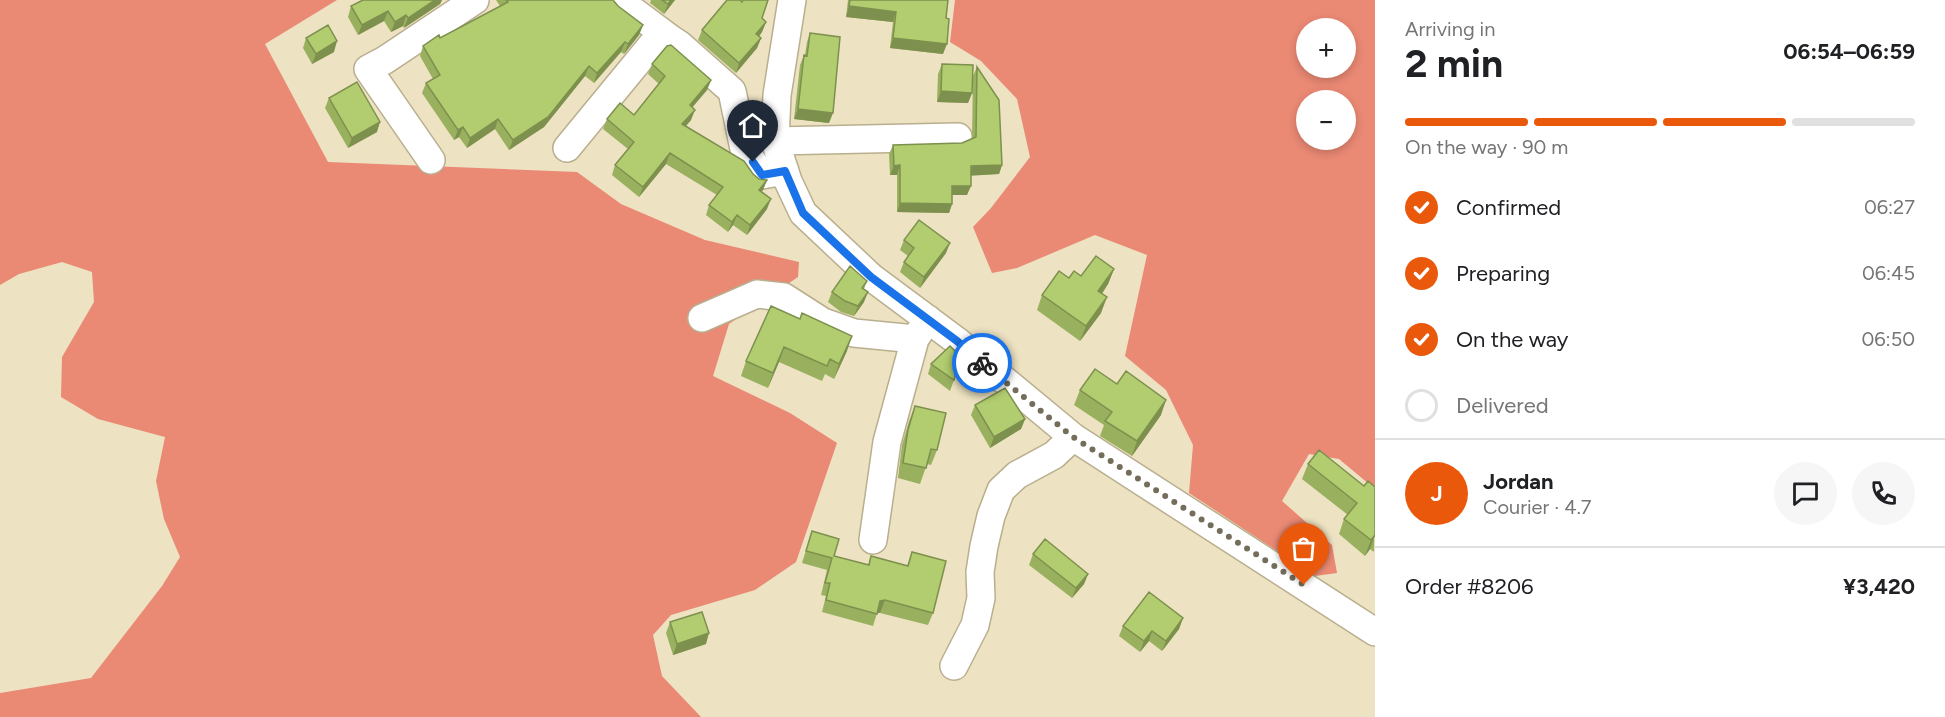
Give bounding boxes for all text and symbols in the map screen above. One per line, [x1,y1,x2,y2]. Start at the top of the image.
text: Arriving in [1405,17,1495,41]
map controls [1296,18,1356,150]
button: + [1296,18,1356,78]
text: 06:54–06:59 [1783,38,1915,65]
text: 2 min [1405,40,1503,87]
button: − [1296,90,1356,150]
pin [727,100,778,162]
icon: home [736,109,769,142]
text: On the way · 90 m [1405,135,1568,159]
icon: check [1405,191,1438,224]
text: Confirmed [1456,194,1561,221]
text: 06:27 [1864,195,1915,219]
icon: check [1405,257,1438,290]
text: Preparing [1456,260,1550,287]
text: 06:45 [1862,261,1915,285]
icon: check [1405,323,1438,356]
text: On the way [1456,326,1568,353]
text: 06:50 [1861,327,1915,351]
courier [952,333,1012,393]
icon: bike [966,347,999,380]
text: Delivered [1456,392,1549,419]
button: chat [1774,462,1837,525]
button: phone [1852,462,1915,525]
text: Jordan [1483,468,1554,495]
text: J [1430,480,1443,507]
text: Courier · 4.7 [1483,495,1592,519]
pin [1278,523,1329,585]
icon: bag [1287,532,1320,565]
text: Order #8206 [1405,573,1533,600]
text: ¥3,420 [1843,573,1915,600]

